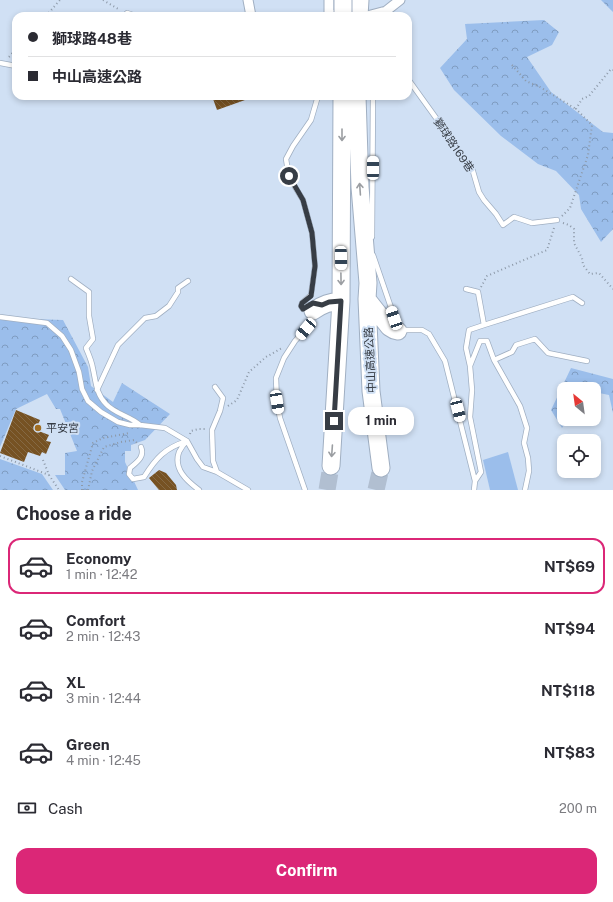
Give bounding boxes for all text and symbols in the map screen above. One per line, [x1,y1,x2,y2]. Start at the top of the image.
text: 獅球路48巷 [52,30,132,47]
text: 中山高速公路 [52,68,142,85]
street label: 獅球路169巷 [432,116,476,174]
one-way arrow [338,128,346,141]
car [367,156,379,180]
route start [280,167,298,185]
one-way arrow [357,183,364,196]
car [335,246,347,270]
one-way arrow [337,272,345,285]
car [384,305,404,331]
car [294,316,318,342]
street label: 中山高速公路 [362,327,378,393]
north arrow [557,382,601,426]
map controls [557,382,601,478]
car [269,389,285,415]
car [449,397,467,423]
callout: 1 min [348,407,414,435]
route end [325,412,343,430]
text: 1 min [365,413,397,428]
place label: 平安宮 [46,422,79,434]
marker: 平安宮 [33,423,43,433]
button: locate [557,434,601,478]
one-way arrow [329,444,336,457]
text: Choose a ride [16,503,132,524]
icon: car [18,548,54,584]
text: Economy [66,550,131,567]
text: NT$69 [544,558,595,575]
text: 1 min · 12:42 [66,567,138,582]
icon: car [18,610,54,646]
text: Comfort [66,612,126,629]
text: NT$94 [544,620,595,637]
text: 2 min · 12:43 [66,629,140,644]
icon: car [18,672,54,708]
text: XL [66,674,85,691]
text: NT$118 [541,682,595,699]
text: 3 min · 12:44 [66,691,141,706]
icon: car [18,734,54,770]
text: Green [66,736,110,753]
text: NT$83 [544,744,595,761]
text: 4 min · 12:45 [66,753,141,768]
icon: cash [16,797,38,819]
text: Cash [48,800,83,817]
text: 200 m [559,801,597,816]
button: Confirm [16,848,597,894]

